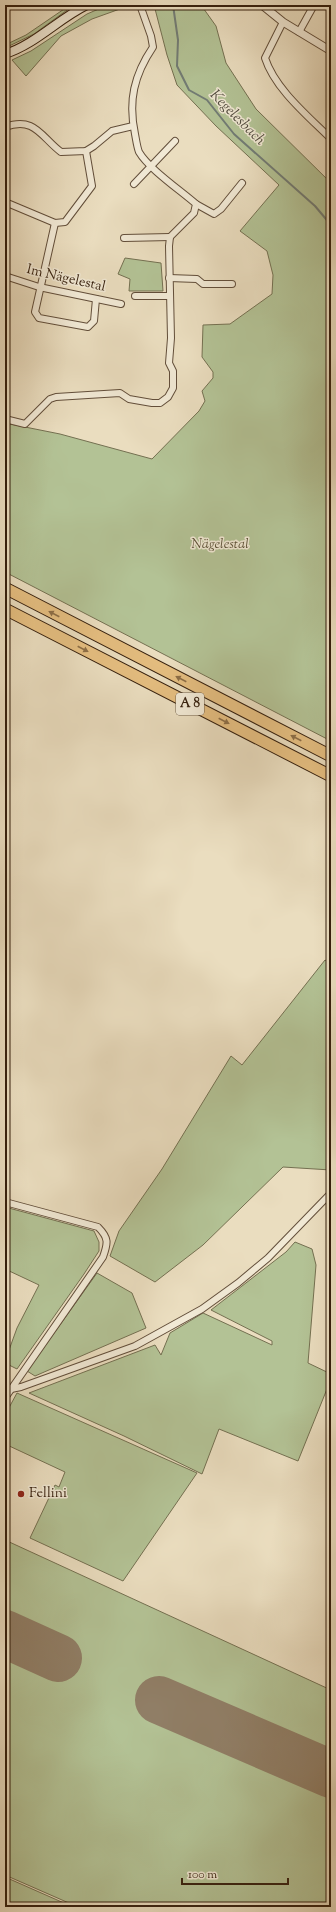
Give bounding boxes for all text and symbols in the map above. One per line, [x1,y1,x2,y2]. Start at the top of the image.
water label: Kegelesbach [204,85,270,151]
street label: Im Nägelestal [24,260,108,298]
park label: Nägelestal [191,535,249,555]
one-way arrow [48,610,59,617]
one-way arrow [77,646,89,652]
one-way arrow [175,675,186,682]
road number: A 8 [176,693,204,715]
one-way arrow [218,718,230,724]
one-way arrow [291,735,302,741]
place label: Fellini [29,1484,67,1504]
marker: Fellini [16,1489,26,1499]
scale bar [182,1860,288,1886]
text: 100 m [188,1866,217,1884]

